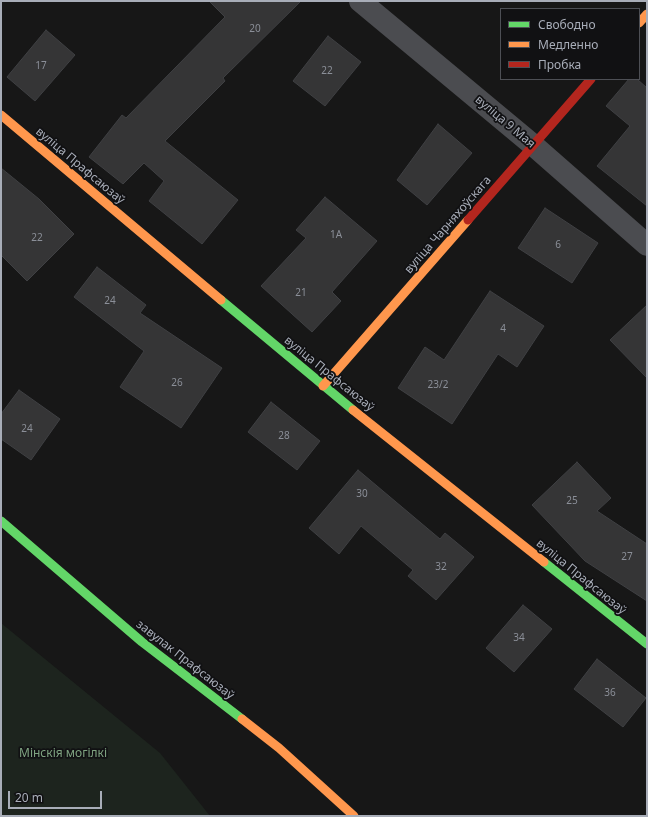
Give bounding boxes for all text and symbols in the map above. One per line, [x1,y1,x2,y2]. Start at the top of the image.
legend [500,8,640,80]
text: Свободно [538,16,596,33]
house number: 20 [249,23,261,35]
text: Медленно [538,36,598,53]
text: Пробка [538,56,581,73]
house number: 17 [35,60,47,72]
house number: 22 [321,65,333,77]
street label: вуліца 9 Мая [472,93,538,151]
street label: вуліца Прафсаюзаў [33,125,127,207]
street label: вуліца Чарняхоўскага [402,173,494,277]
house number: 1А [330,229,342,241]
house number: 22 [31,232,43,244]
house number: 6 [555,239,561,251]
house number: 21 [295,287,307,299]
house number: 24 [104,295,116,307]
house number: 4 [500,323,506,335]
street label: вуліца Прафсаюзаў [281,333,377,415]
house number: 26 [171,377,183,389]
house number: 23/2 [428,379,448,391]
house number: 24 [21,423,33,435]
house number: 28 [278,430,290,442]
house number: 30 [356,488,368,500]
house number: 25 [566,495,578,507]
street label: вуліца Прафсаюзаў [533,536,629,618]
house number: 27 [621,551,633,563]
house number: 32 [435,561,447,573]
street label: завулак Прафсаюзаў [133,617,237,703]
house number: 34 [513,632,525,644]
house number: 36 [604,687,616,699]
park label: Мінскія могілкі [19,747,107,761]
scale bar [10,783,104,809]
text: 20 m [15,789,43,806]

